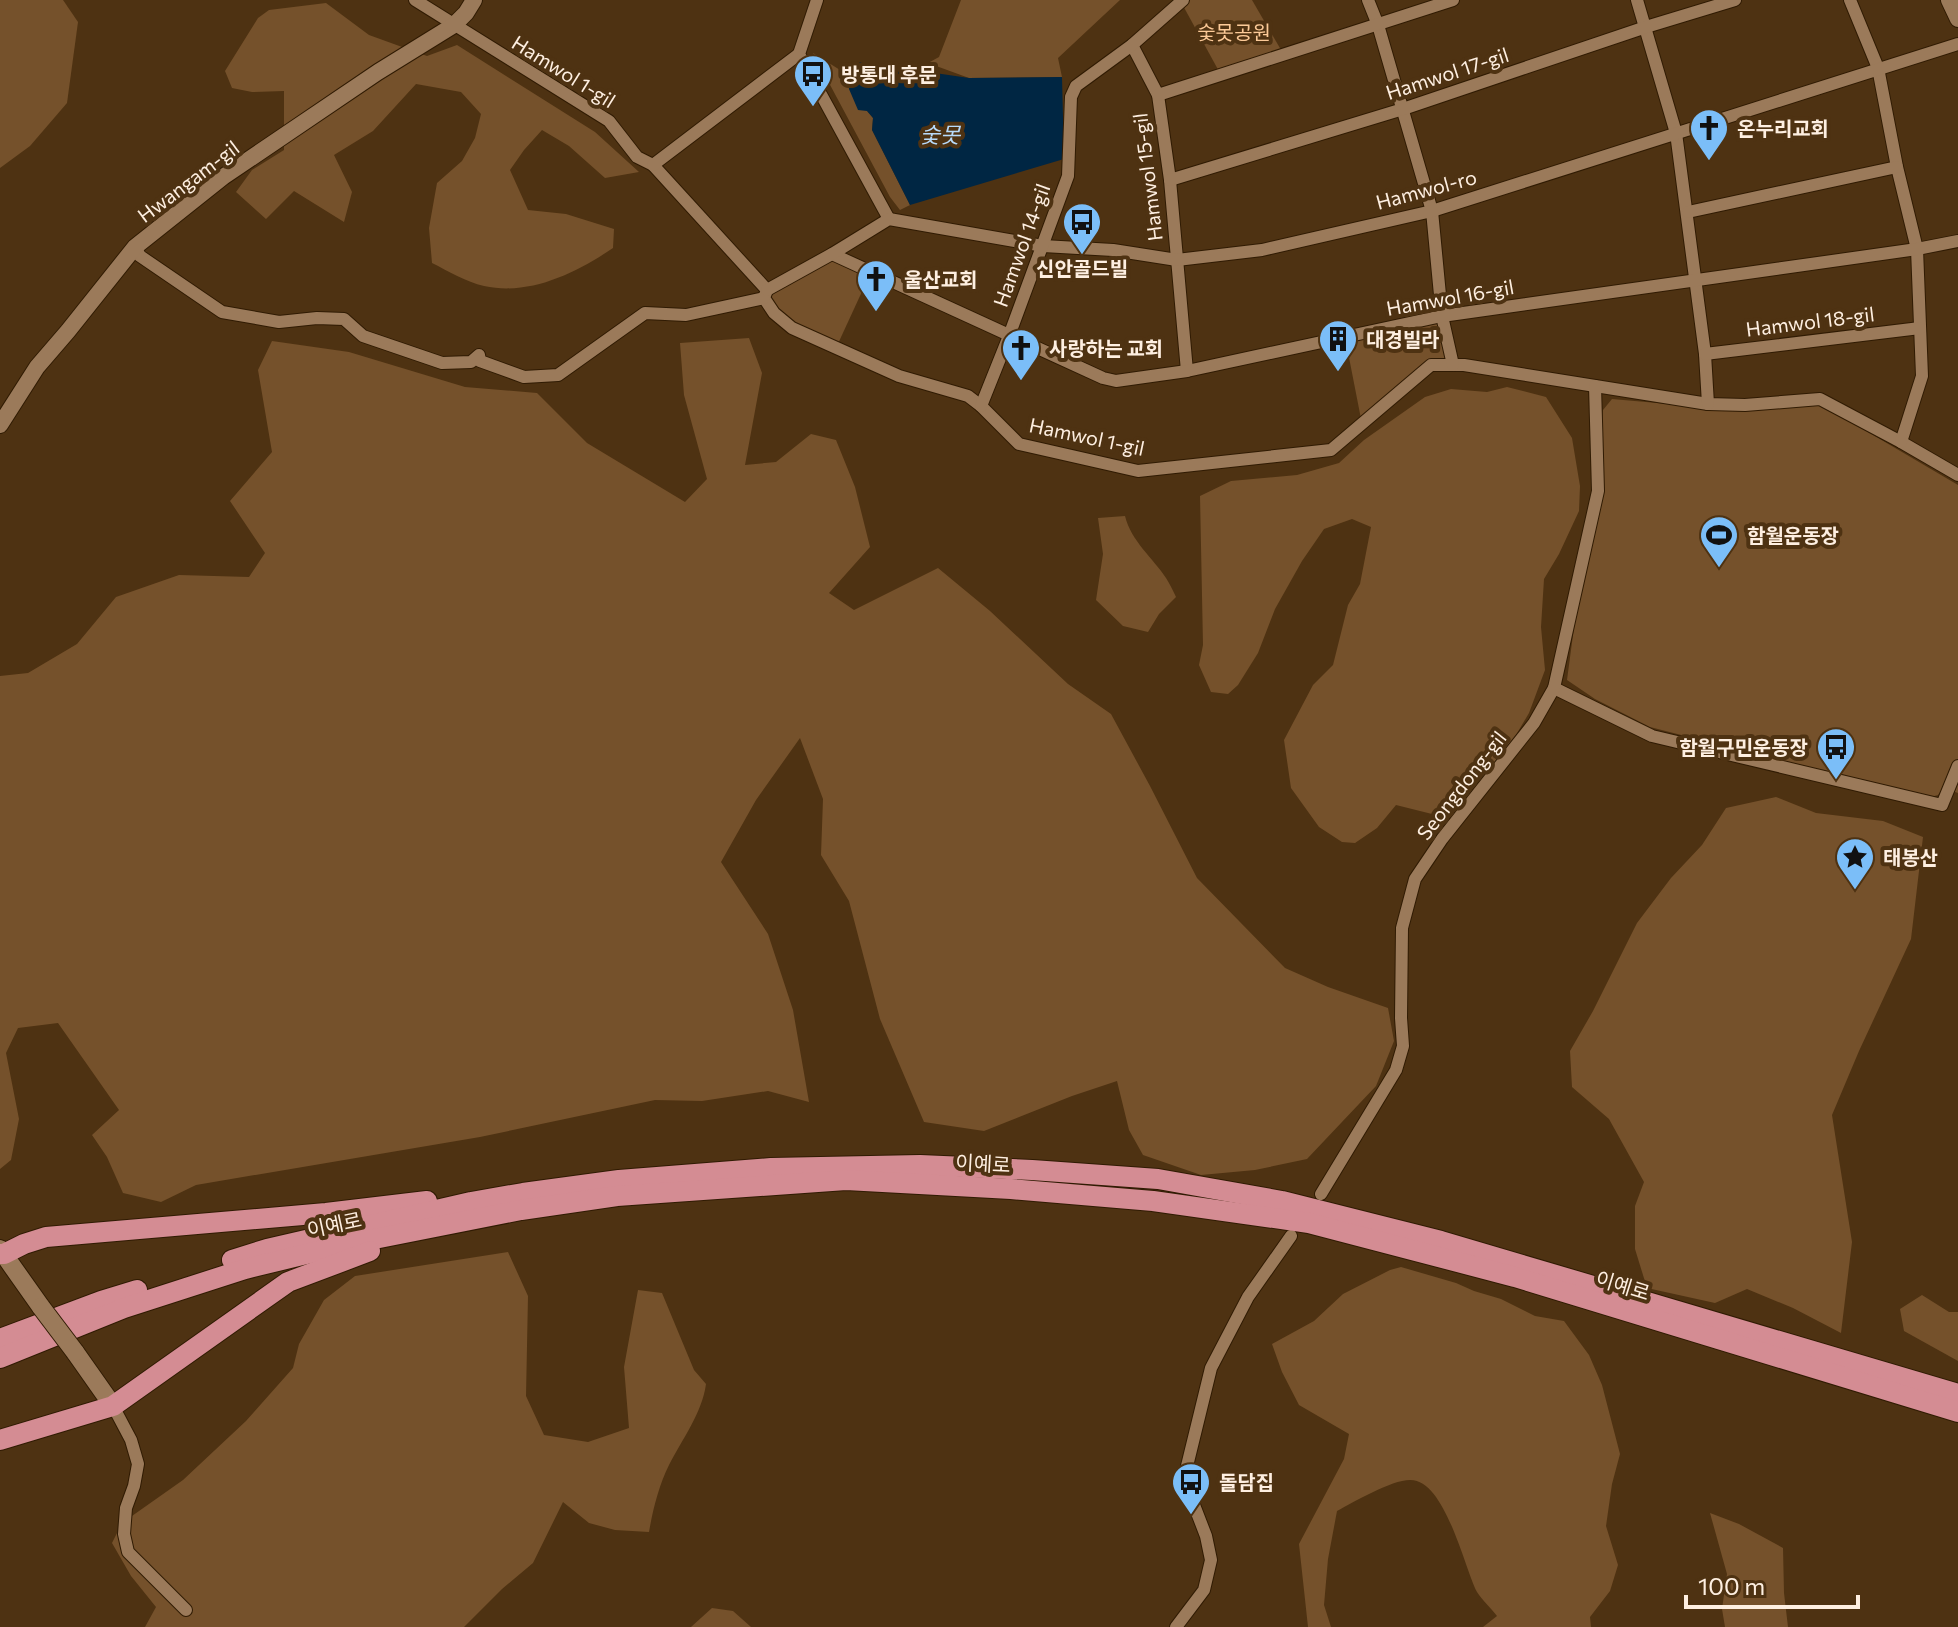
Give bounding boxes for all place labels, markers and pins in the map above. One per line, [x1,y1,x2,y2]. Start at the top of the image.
bus stop icon: 방통대 후문 [792,53,834,108]
place label: 방통대 후문 [841,62,937,86]
church icon: 온누리교회 [1688,107,1730,162]
place label: 온누리교회 [1737,116,1829,140]
bus stop icon: 신안골드빌 [1061,201,1103,256]
place label: 신안골드빌 [1036,256,1128,280]
church icon: 울산교회 [855,258,897,313]
place label: 울산교회 [904,267,978,291]
building icon: 대경빌라 [1317,318,1359,373]
church icon: 사랑하는 교회 [1000,327,1042,382]
place label: 대경빌라 [1366,327,1440,351]
place label: 사랑하는 교회 [1049,336,1163,360]
sports icon: 함월운동장 [1698,514,1740,569]
place label: 함월운동장 [1747,523,1839,547]
bus stop icon: 함월구민운동장 [1815,726,1857,781]
place label: 함월구민운동장 [1679,735,1808,759]
place icon: 태봉산 [1834,836,1876,891]
place label: 태봉산 [1883,845,1938,869]
bus stop icon: 돌담집 [1170,1461,1212,1516]
place label: 돌담집 [1219,1470,1274,1494]

